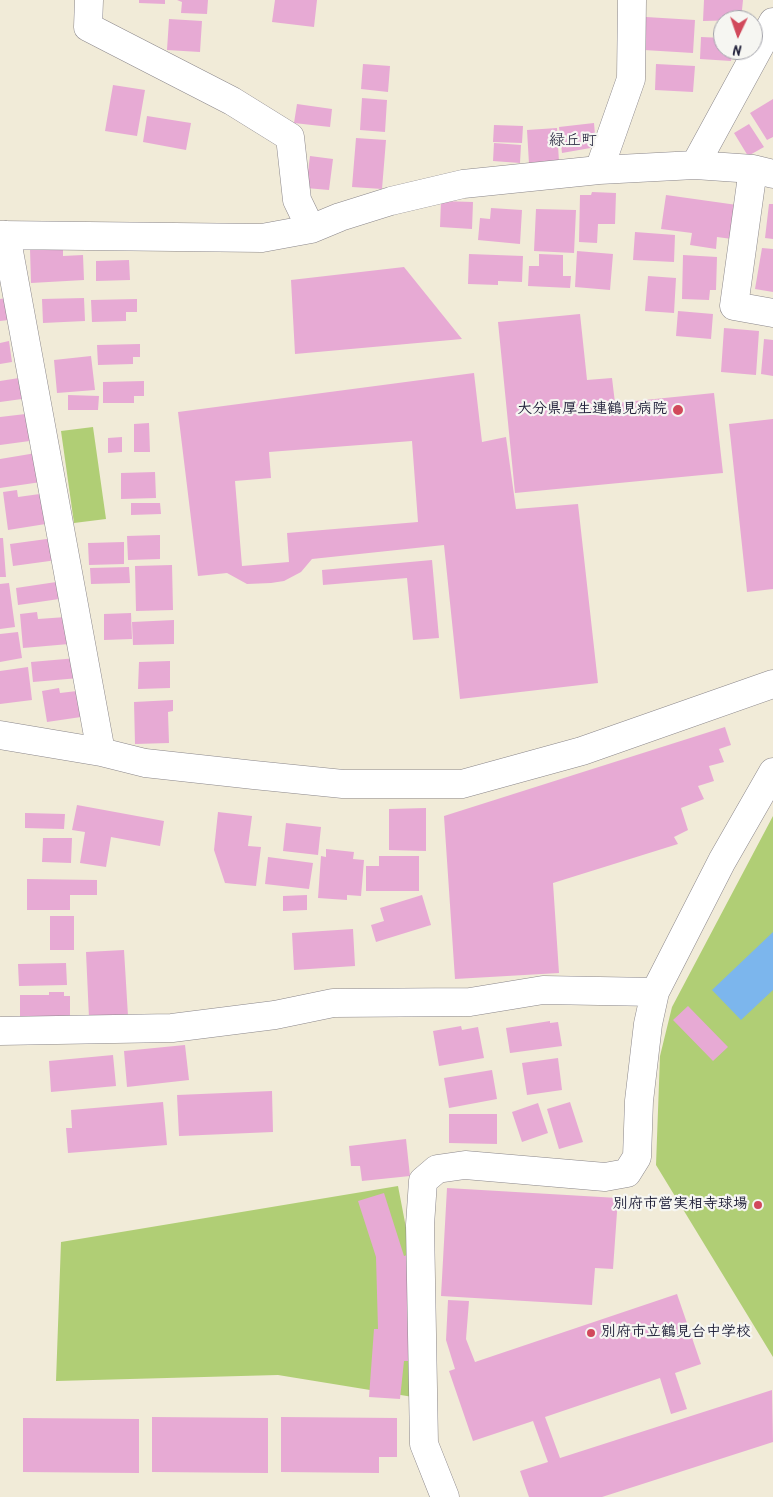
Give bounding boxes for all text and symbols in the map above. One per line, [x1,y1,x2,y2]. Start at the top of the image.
north arrow [713,10,763,60]
text: N [732,38,742,60]
district label: 緑丘町 [549,132,597,152]
place label: 大分県厚生連鶴見病院 [517,401,667,419]
marker: 大分県厚生連鶴見病院 [671,403,685,417]
place label: 別府市営実相寺球場 [613,1196,748,1214]
marker: 別府市営実相寺球場 [752,1199,764,1211]
place label: 別府市立鶴見台中学校 [601,1324,751,1342]
marker: 別府市立鶴見台中学校 [585,1327,597,1339]

